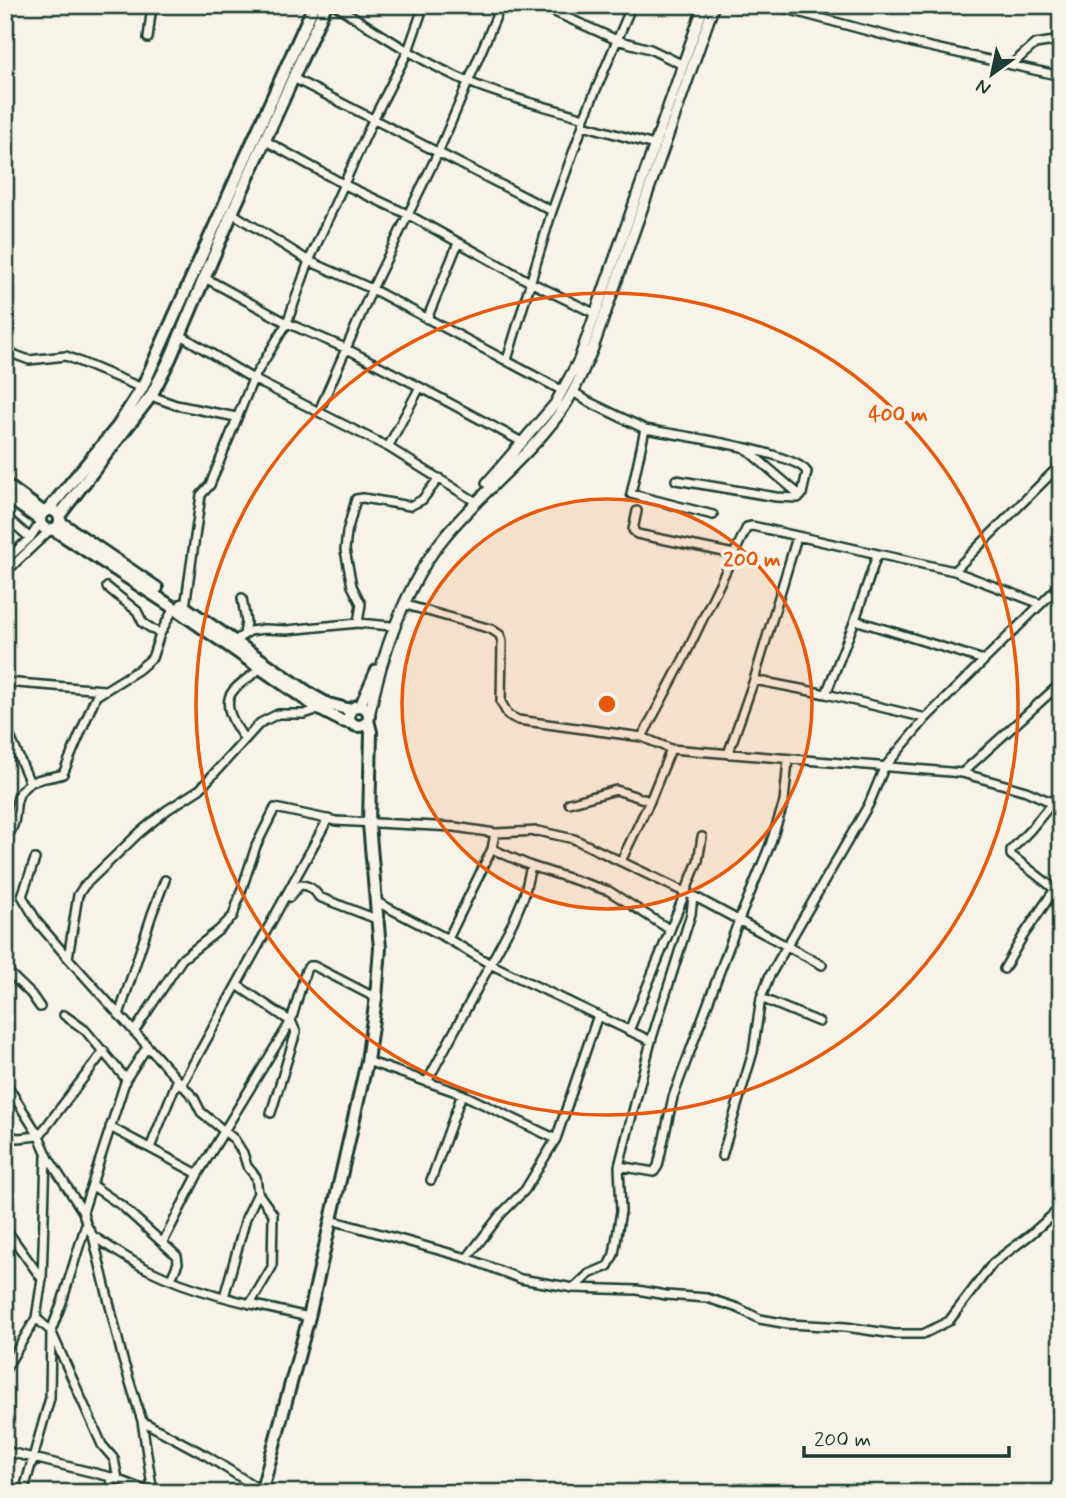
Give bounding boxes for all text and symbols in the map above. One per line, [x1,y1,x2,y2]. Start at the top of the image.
north arrow [958,38,1028,108]
text: N [971,73,996,101]
text: 400 m [868,401,928,429]
text: 200 m [723,546,781,574]
centre of rings [595,692,619,716]
scale bar [804,1414,1008,1458]
text: 200 m [814,1426,871,1454]

